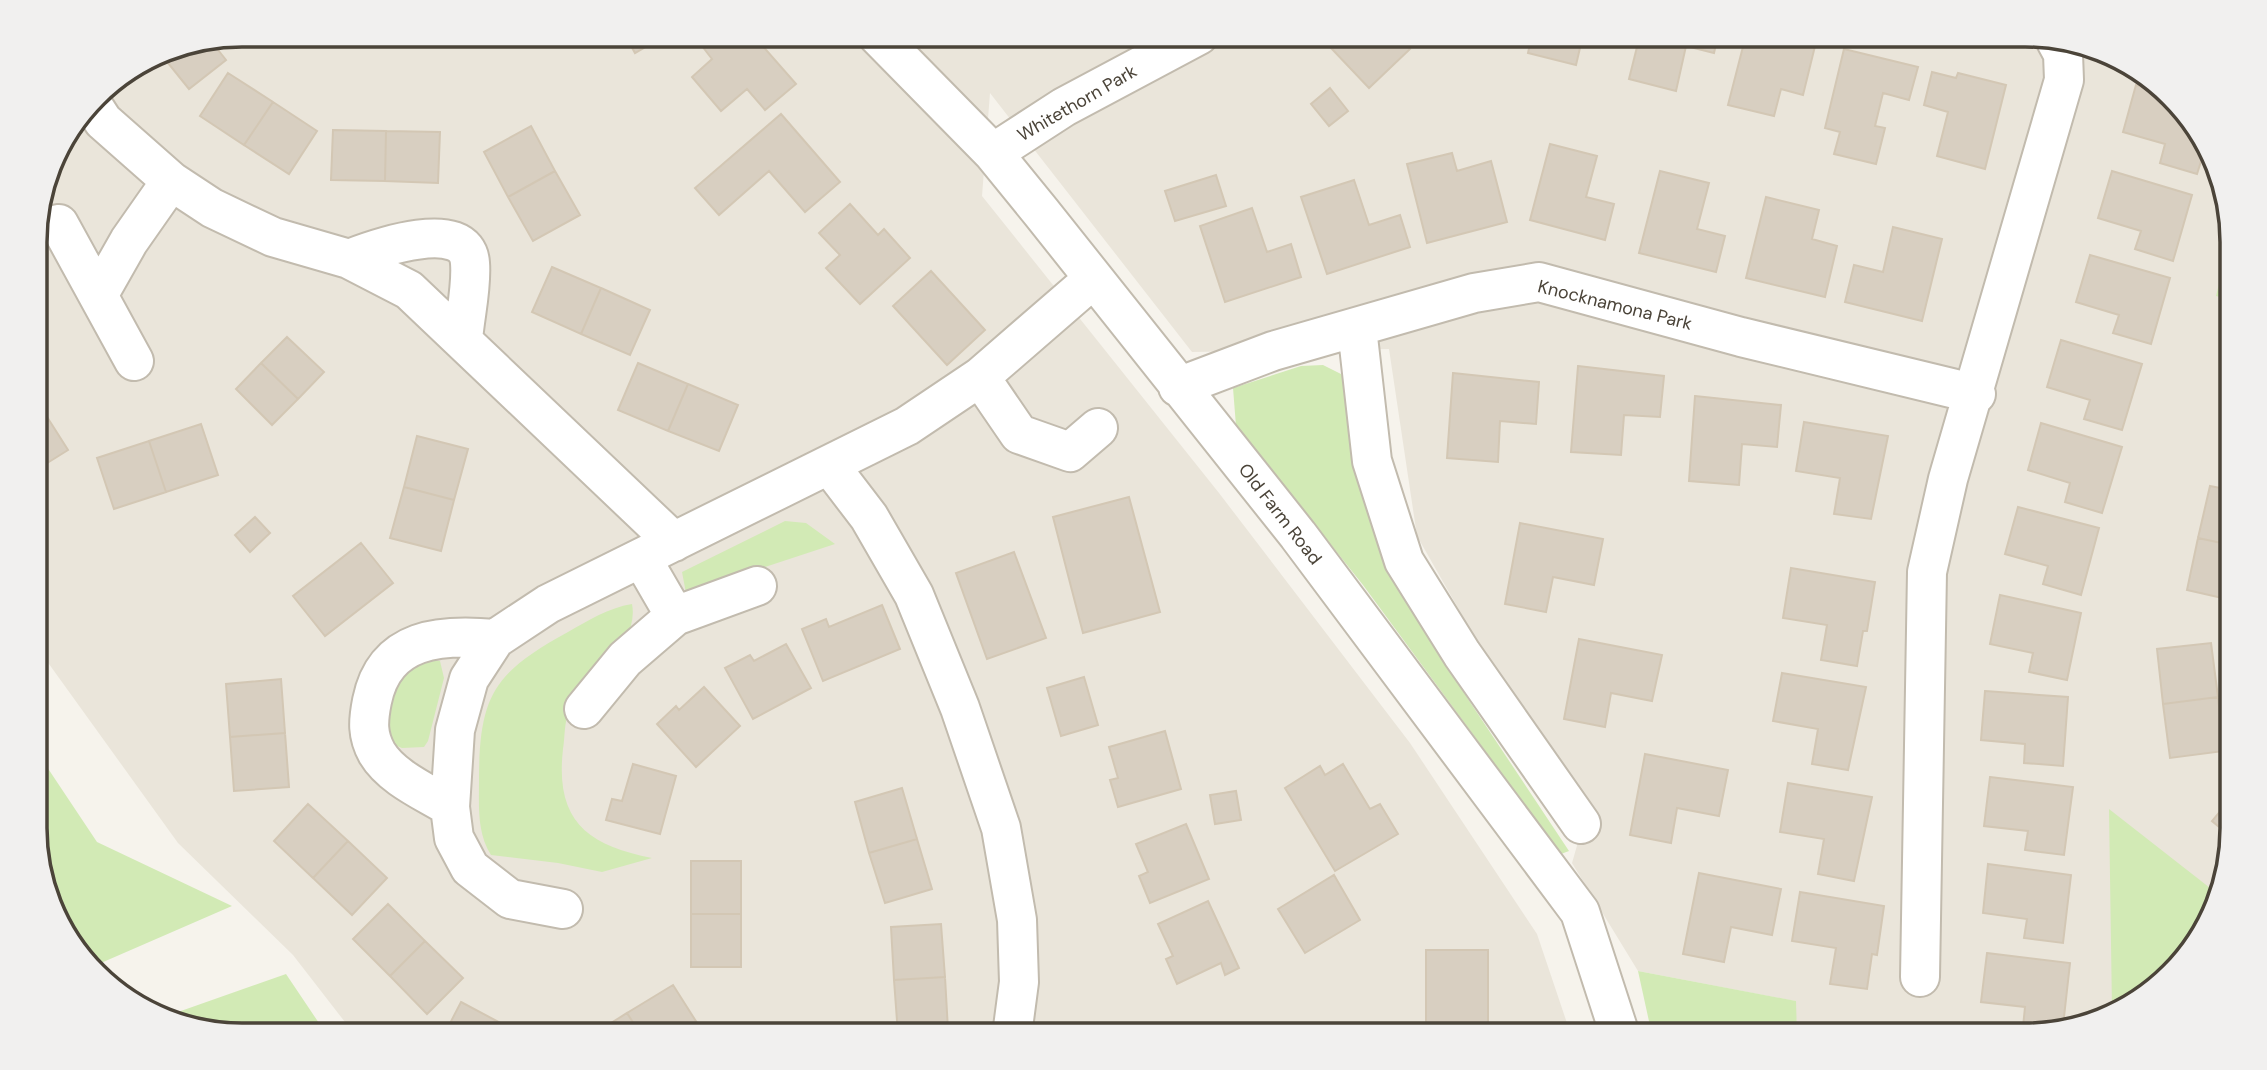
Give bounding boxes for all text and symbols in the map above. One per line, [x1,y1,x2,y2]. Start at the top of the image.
street label: Whitethorn Park [1013,59,1141,147]
street label: Knocknamona Park [1535,274,1695,336]
street label: Old Farm Road [1233,458,1327,570]

